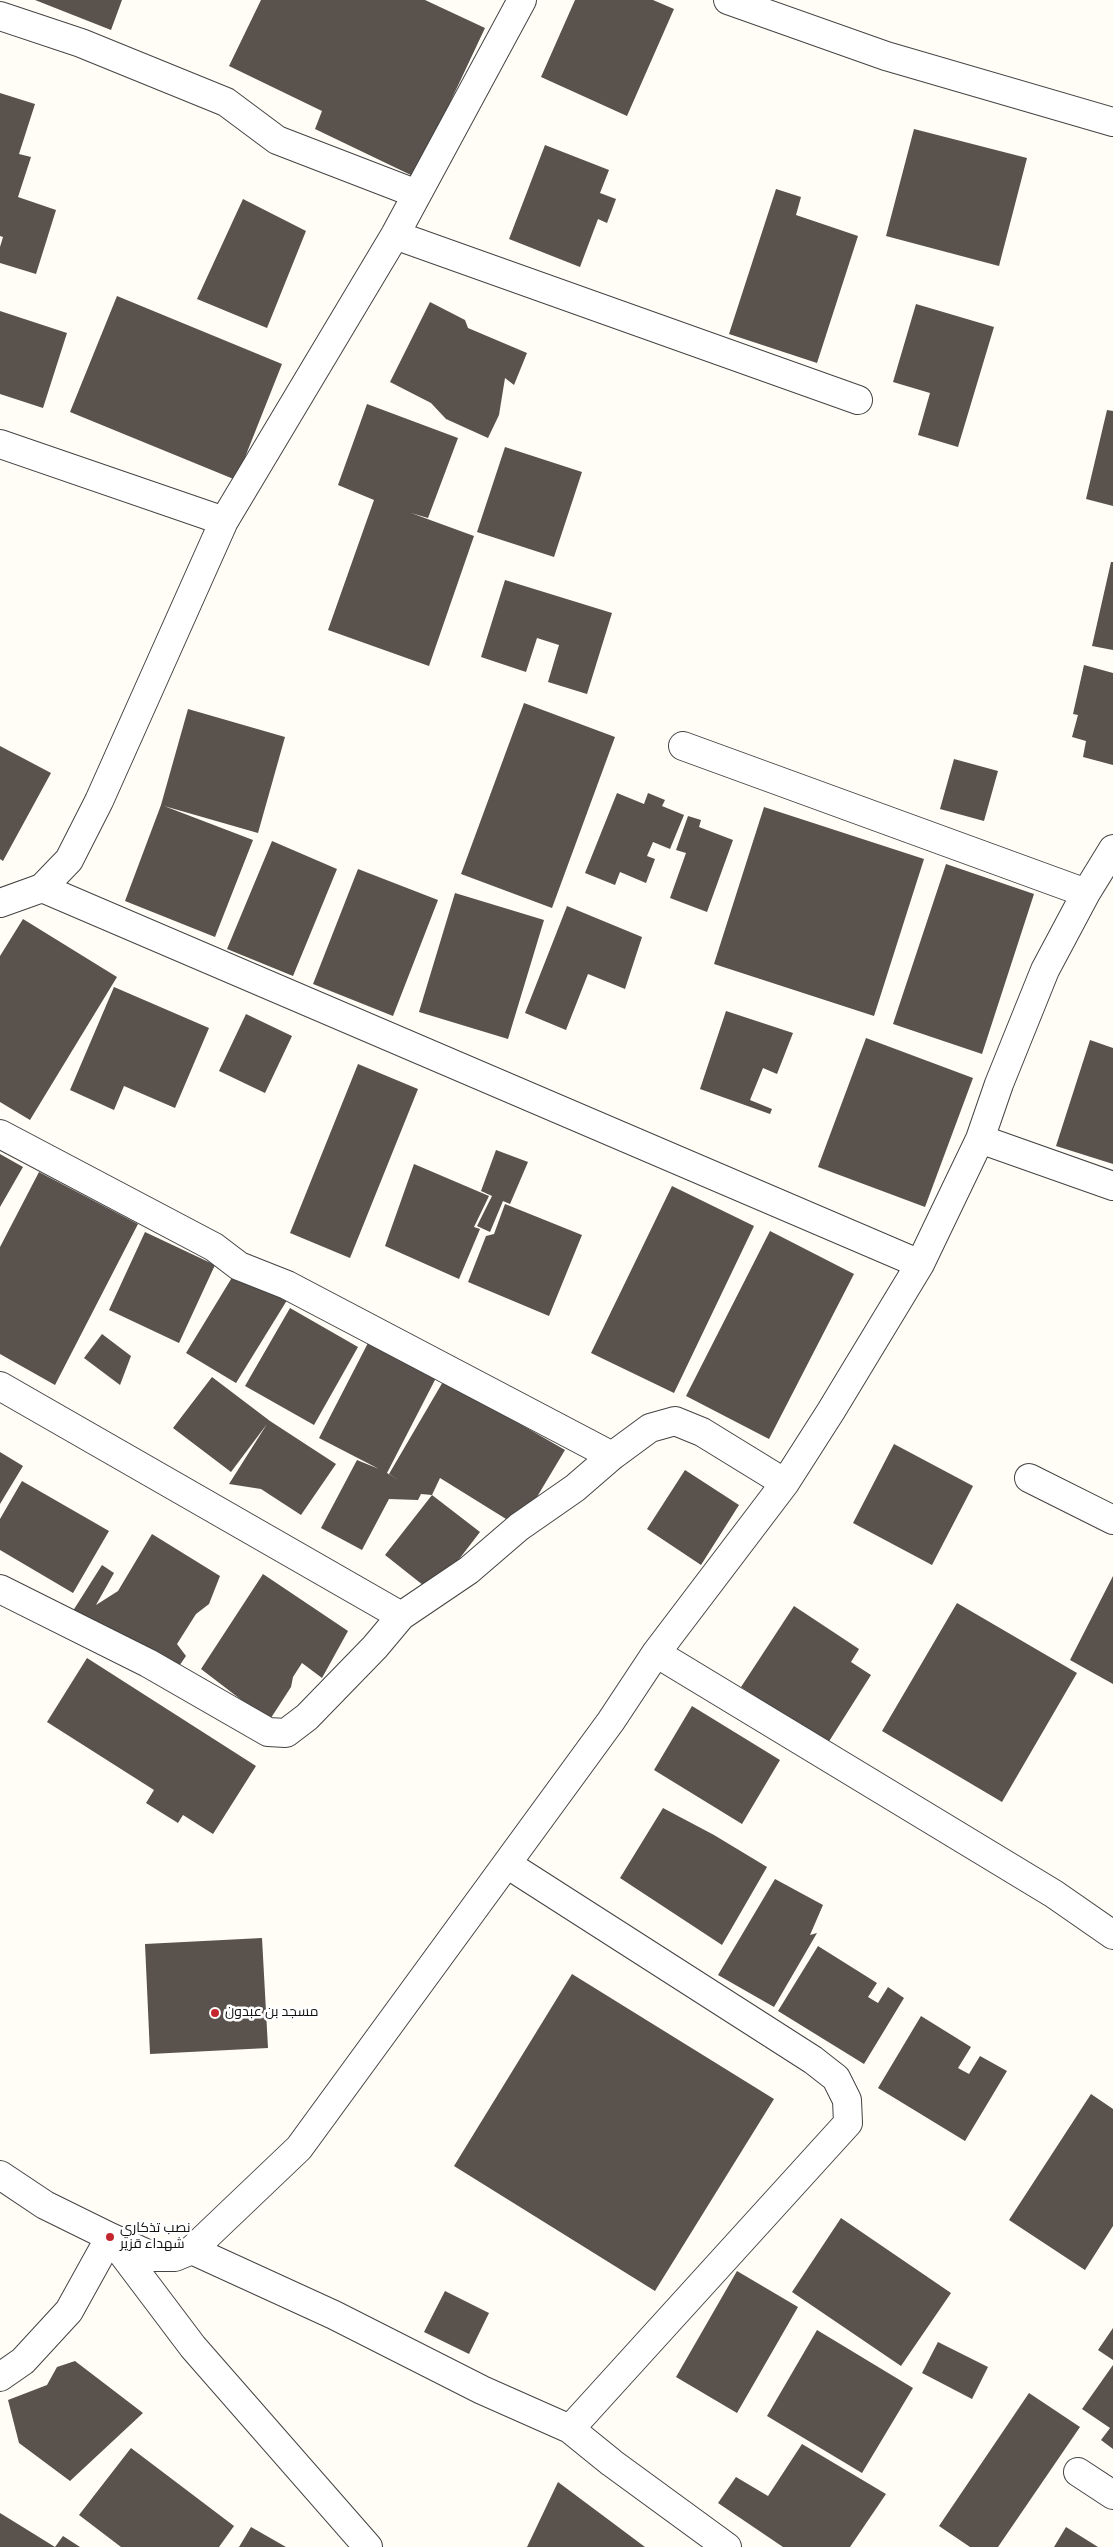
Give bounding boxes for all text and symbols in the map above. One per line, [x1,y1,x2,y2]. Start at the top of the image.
place label: مسجد بن عبدون [225,2005,318,2021]
marker: مسجد بن عبدون [209,2007,221,2019]
place label: نصب تذكاري شهداء قزير [120,2221,191,2254]
marker: نصب تذكاري شهداء قزير [104,2231,116,2243]

